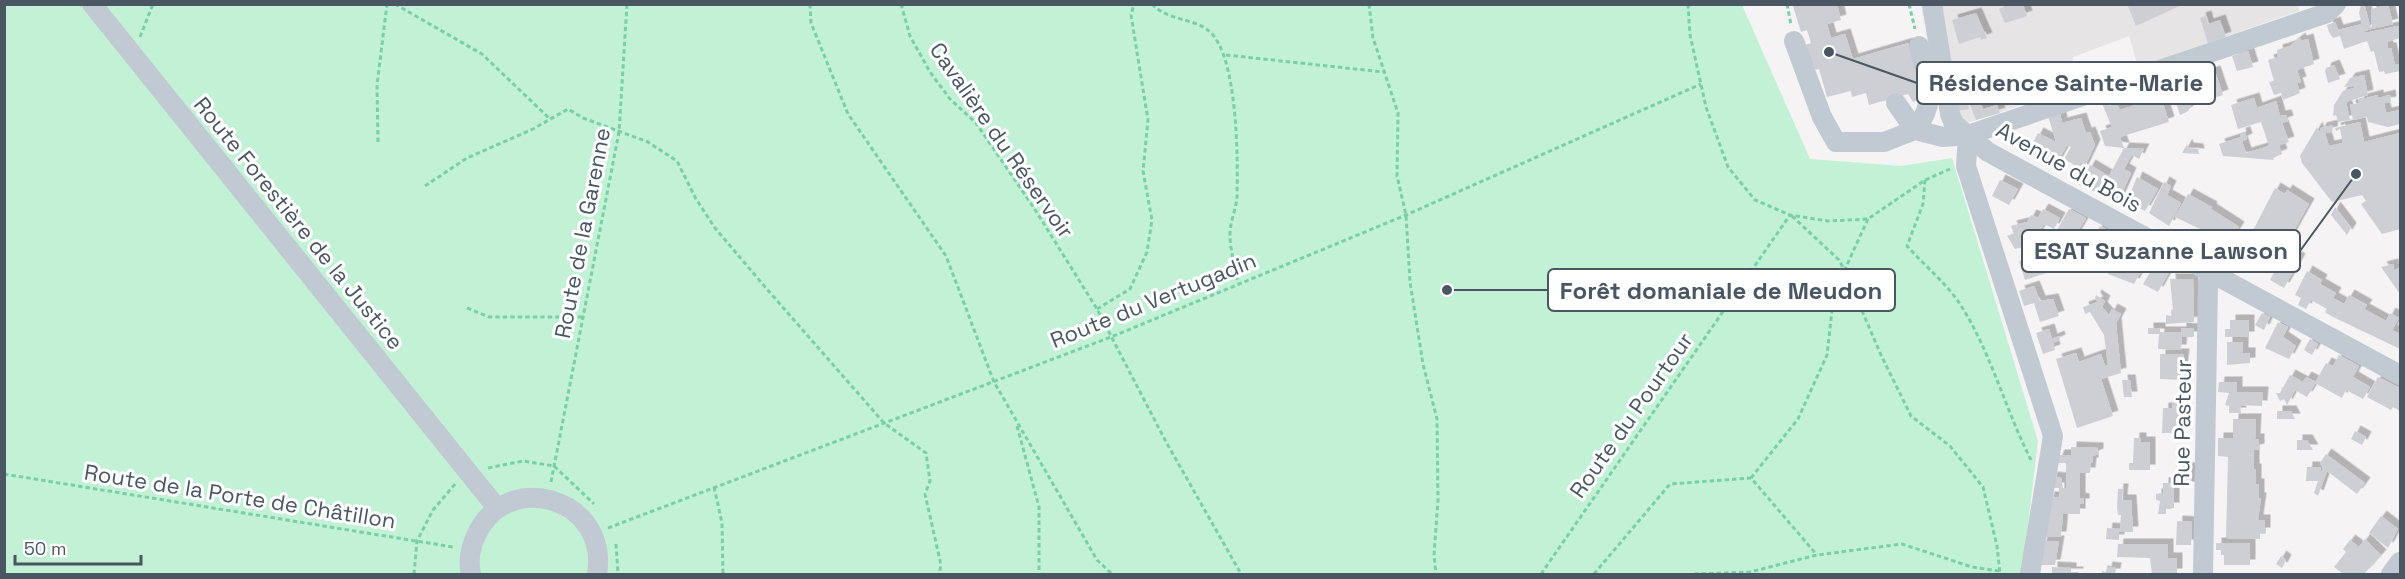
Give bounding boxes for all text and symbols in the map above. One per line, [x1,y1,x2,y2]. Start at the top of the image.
street label: Cavalière du Réservoir [924,37,1080,243]
callout: Résidence Sainte-Marie [1917,62,2215,104]
text: Résidence Sainte-Marie [1929,67,2203,98]
street label: Route Forestière de la Justice [188,91,410,355]
street label: Avenue du Bois [1991,116,2147,218]
street label: Route de la Garenne [548,125,616,341]
callout: ESAT Suzanne Lawson [2022,230,2300,272]
text: ESAT Suzanne Lawson [2034,235,2288,266]
street label: Route du Vertugadin [1046,246,1260,354]
callout: Forêt domaniale de Meudon [1548,269,1895,311]
text: Forêt domaniale de Meudon [1560,275,1882,306]
street label: Route du Pourtour [1563,327,1699,503]
street label: Rue Pasteur [2167,359,2197,487]
street label: Route de la Porte de Châtillon [82,458,398,534]
scale bar [15,528,141,566]
text: 50 m [24,537,66,560]

